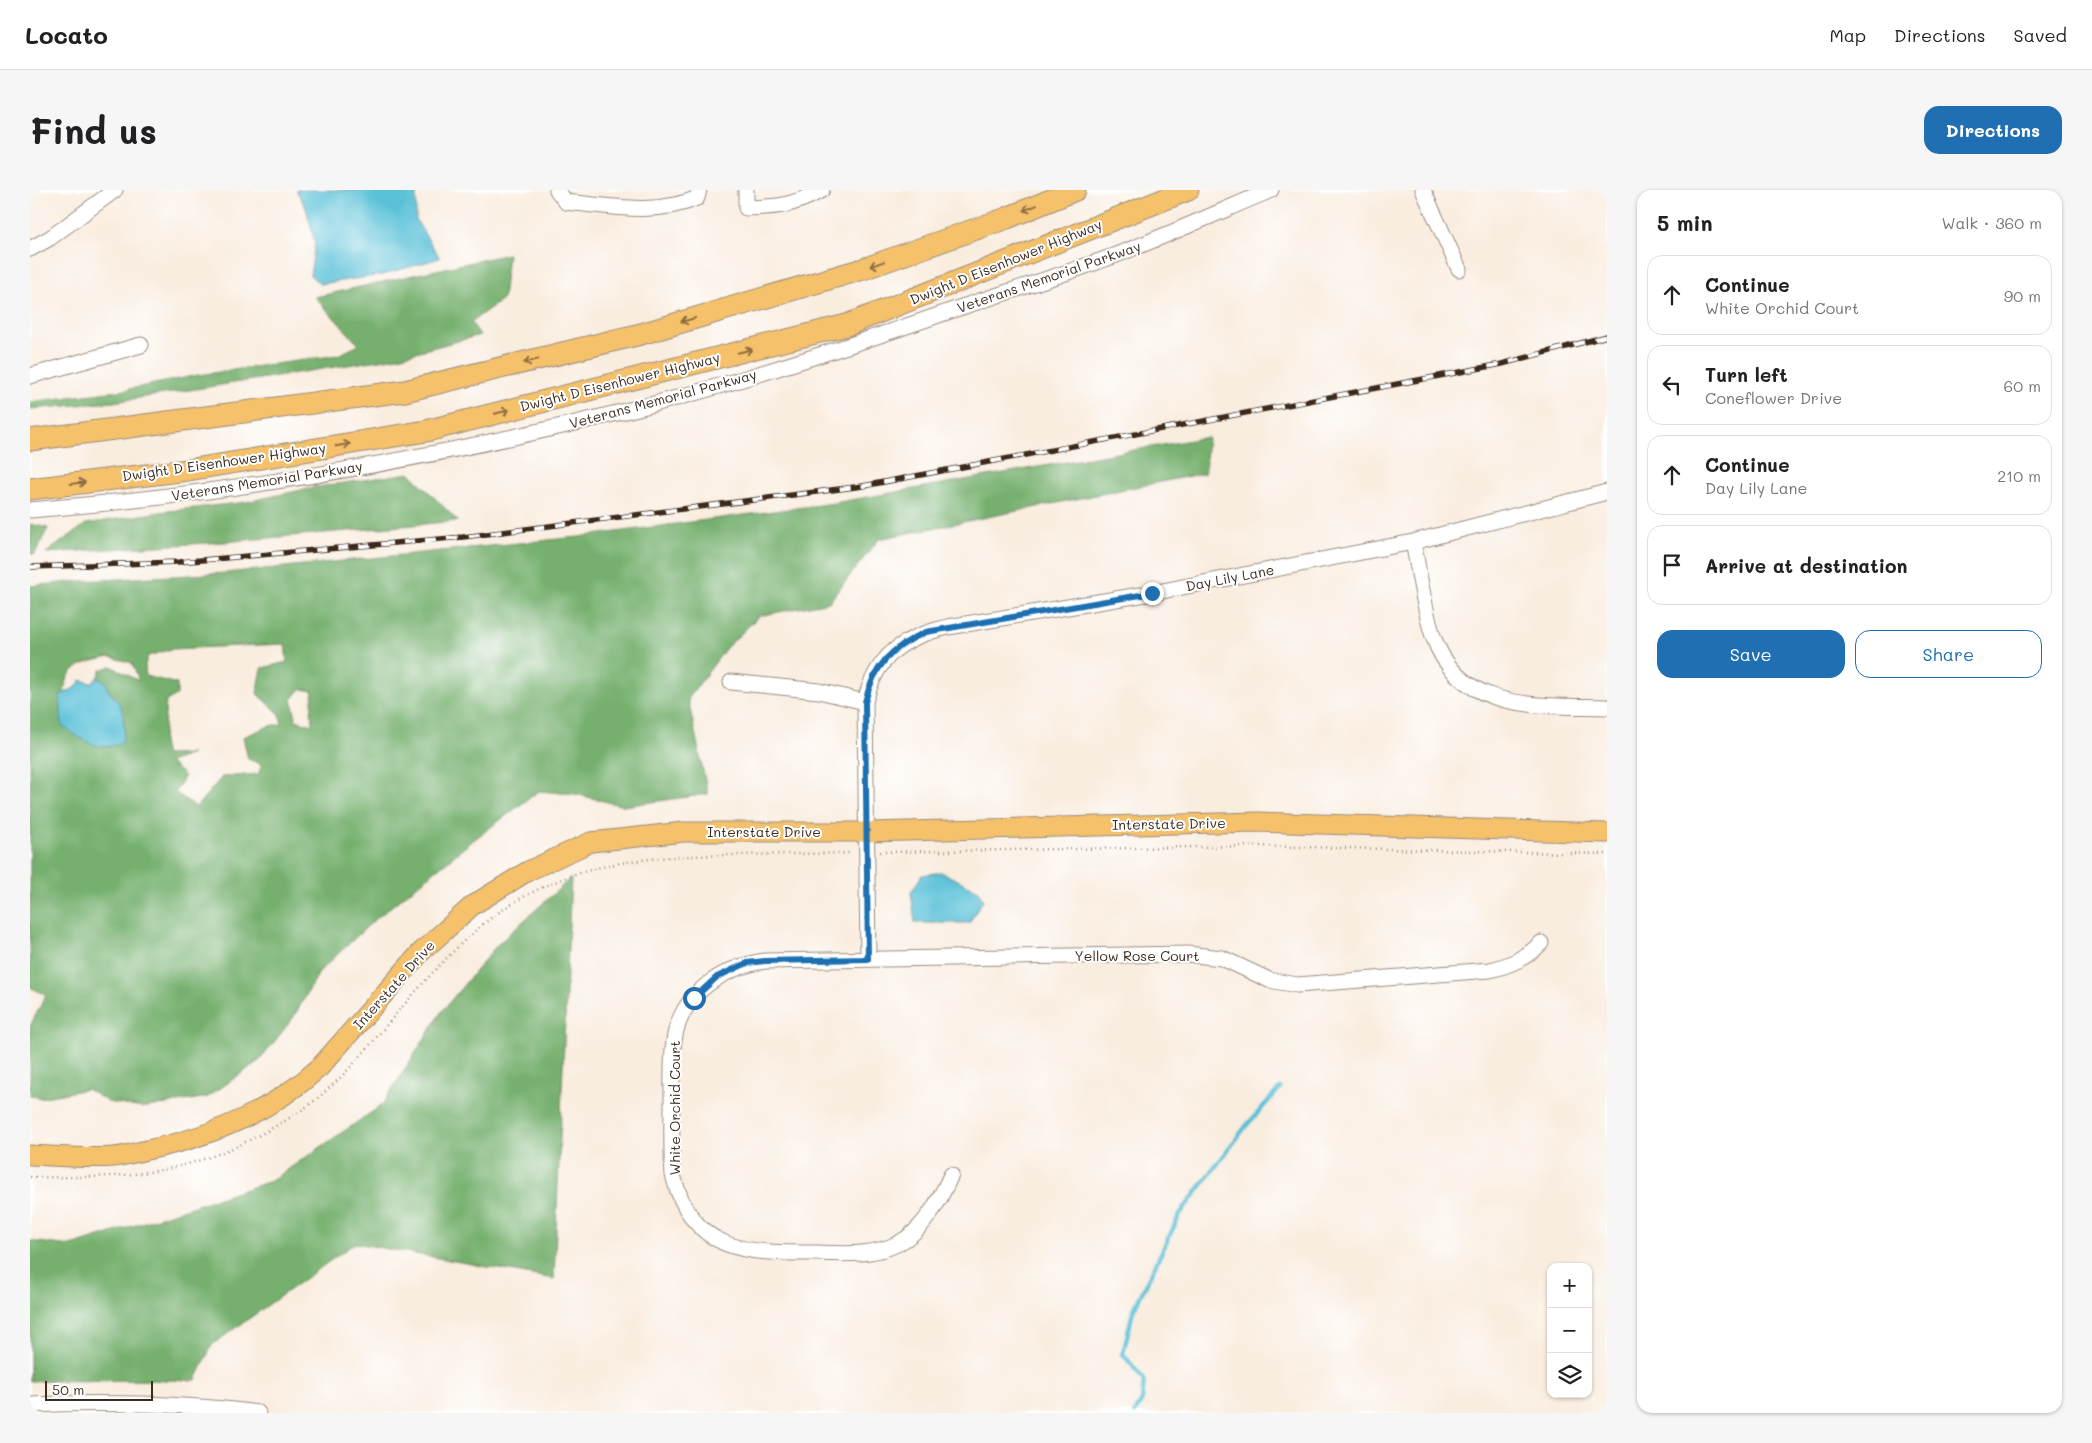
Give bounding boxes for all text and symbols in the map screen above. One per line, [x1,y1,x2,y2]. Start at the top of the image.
text: Locato [25,19,108,50]
text: Map [1829,23,1866,47]
text: Directions [1894,23,1986,47]
text: Saved [2014,23,2067,47]
button: Directions [1924,106,2062,154]
text: Find us [30,107,157,153]
one-way arrow [1023,204,1038,213]
text: 5 min [1657,209,1713,236]
text: Walk · 360 m [1941,212,2042,233]
street label: Dwight D Eisenhower Highway [907,214,1105,309]
street label: Veterans Memorial Parkway [954,236,1143,317]
one-way arrow [870,260,885,269]
text: Continue [1705,272,1790,297]
icon: ahead [1658,281,1686,309]
text: 90 m [2004,285,2041,306]
text: White Orchid Court [1705,297,1859,318]
one-way arrow [680,316,696,326]
one-way arrow [736,346,752,355]
street label: Dwight D Eisenhower Highway [518,347,722,416]
one-way arrow [523,357,539,366]
text: Turn left [1705,362,1788,387]
street label: Veterans Memorial Parkway [567,364,759,433]
icon: left [1658,371,1686,399]
text: 60 m [2004,375,2041,396]
text: Coneflower Drive [1705,387,1842,408]
one-way arrow [494,407,510,416]
street label: Dwight D Eisenhower Highway [121,438,327,485]
one-way arrow [335,439,351,449]
text: Continue [1705,452,1790,477]
street label: Veterans Memorial Parkway [170,456,364,505]
icon: ahead [1658,461,1686,489]
text: 210 m [1997,465,2041,486]
text: Day Lily Lane [1705,477,1807,498]
one-way arrow [70,478,86,488]
icon: arrive [1658,551,1686,579]
text: Arrive at destination [1705,553,1908,578]
street label: Day Lily Lane [1184,560,1276,595]
route end [1141,582,1164,605]
button: Save [1657,630,1845,678]
button: Share [1855,630,2042,678]
street label: Interstate Drive [1112,813,1226,834]
street label: Interstate Drive [707,822,821,841]
street label: Interstate Drive [349,936,439,1033]
street label: Yellow Rose Court [1075,946,1199,965]
route start [683,987,706,1010]
street label: White Orchid Court [665,1041,684,1175]
map controls [1547,1263,1592,1398]
button: + [1547,1263,1592,1308]
button: − [1547,1308,1592,1353]
button: layers [1547,1353,1592,1398]
scale bar [45,1378,152,1401]
text: 50 m [52,1380,84,1399]

